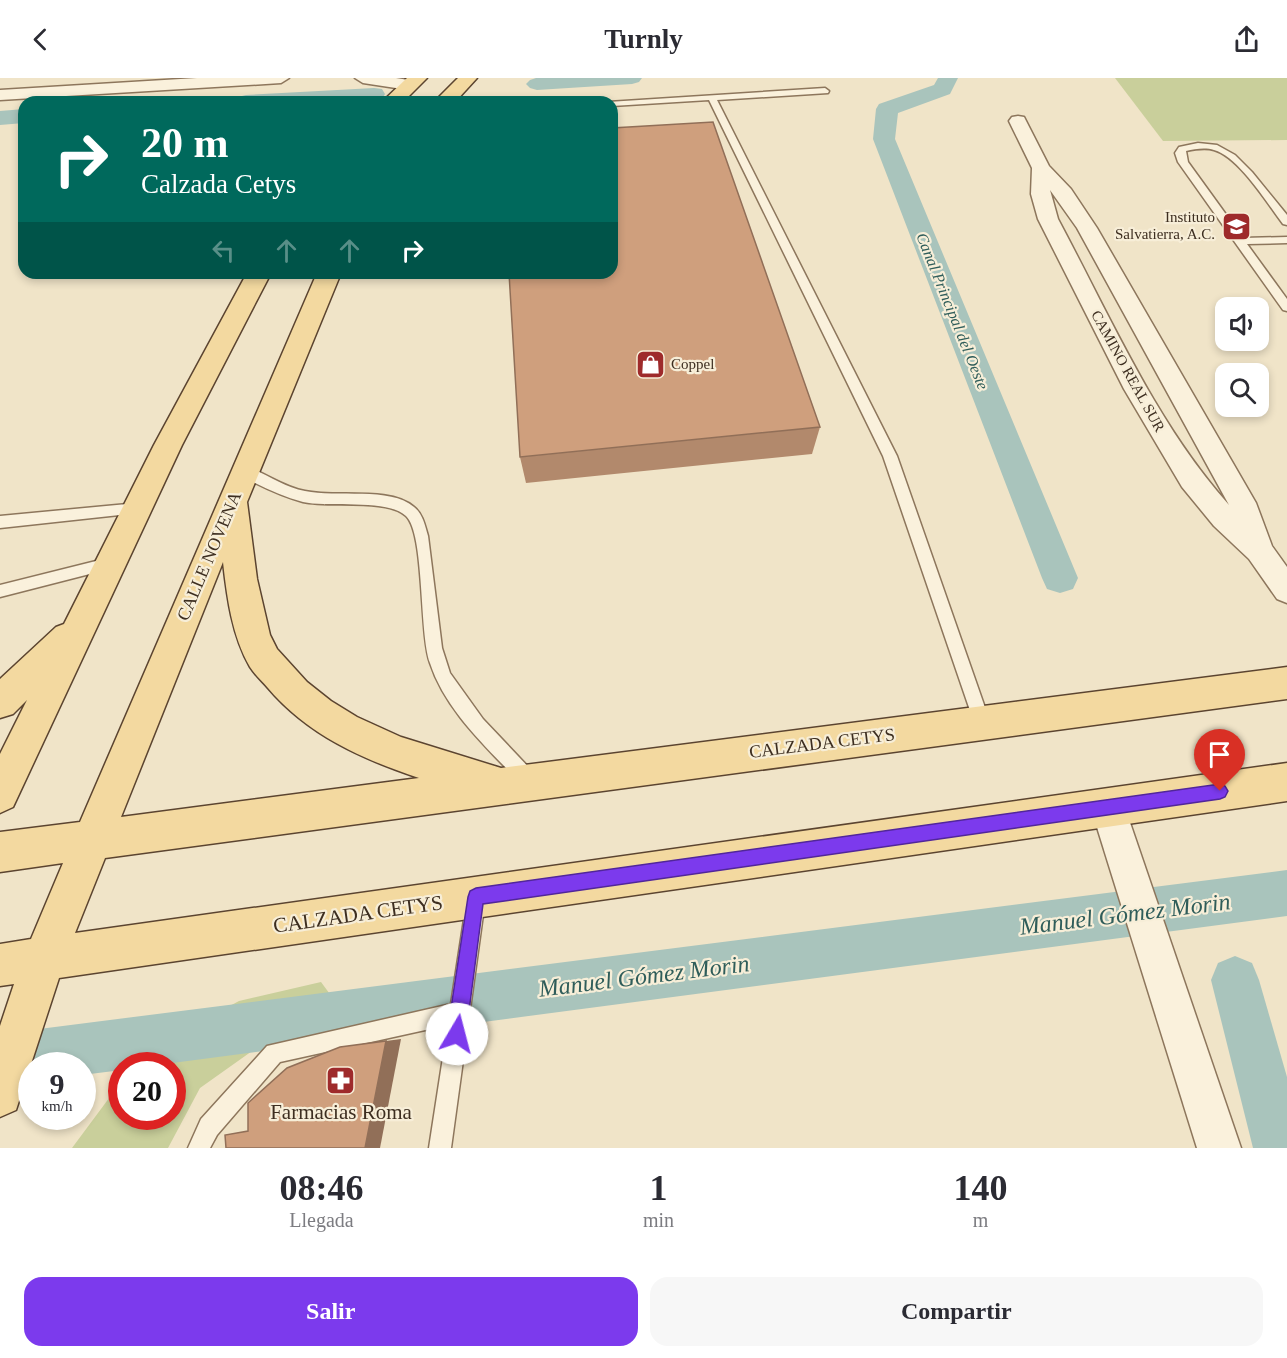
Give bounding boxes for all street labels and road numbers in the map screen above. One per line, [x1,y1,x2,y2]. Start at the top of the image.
street label: CAMINO REAL SUR [1088,308,1168,434]
street label: CALLE NOVENA [173,488,245,624]
street label: CALZADA CETYS [748,724,896,762]
street label: CALZADA CETYS [272,890,444,938]

